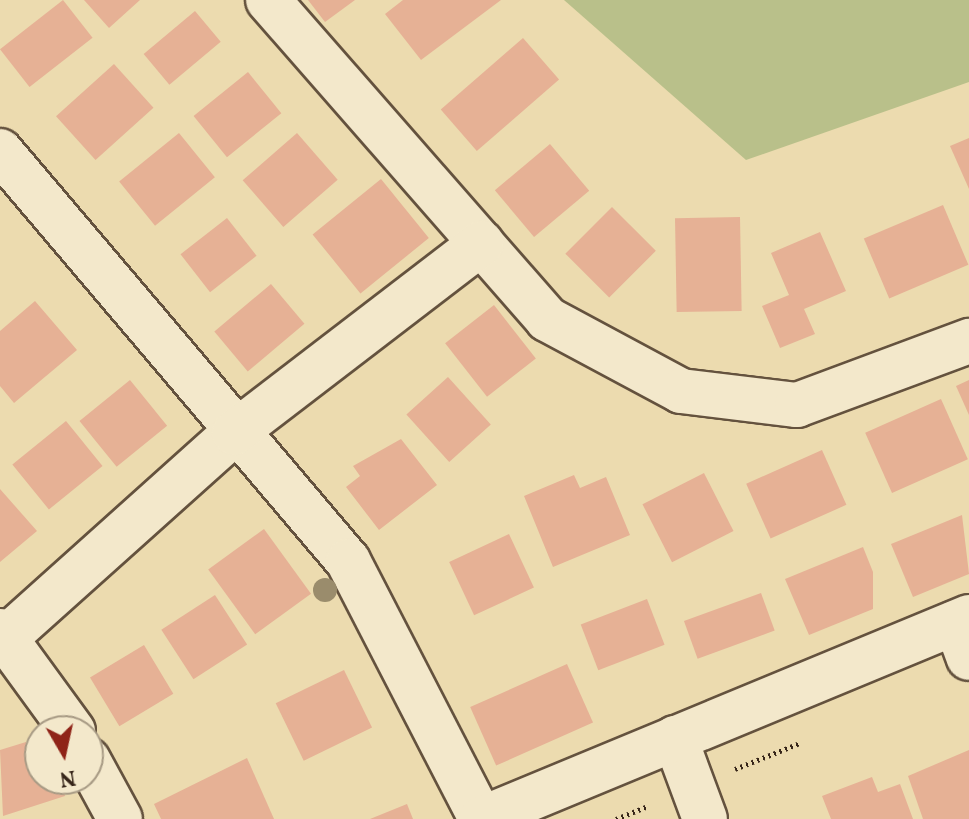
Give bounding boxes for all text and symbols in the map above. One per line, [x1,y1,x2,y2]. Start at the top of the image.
north arrow [24,715,104,795]
text: N [57,761,78,794]

